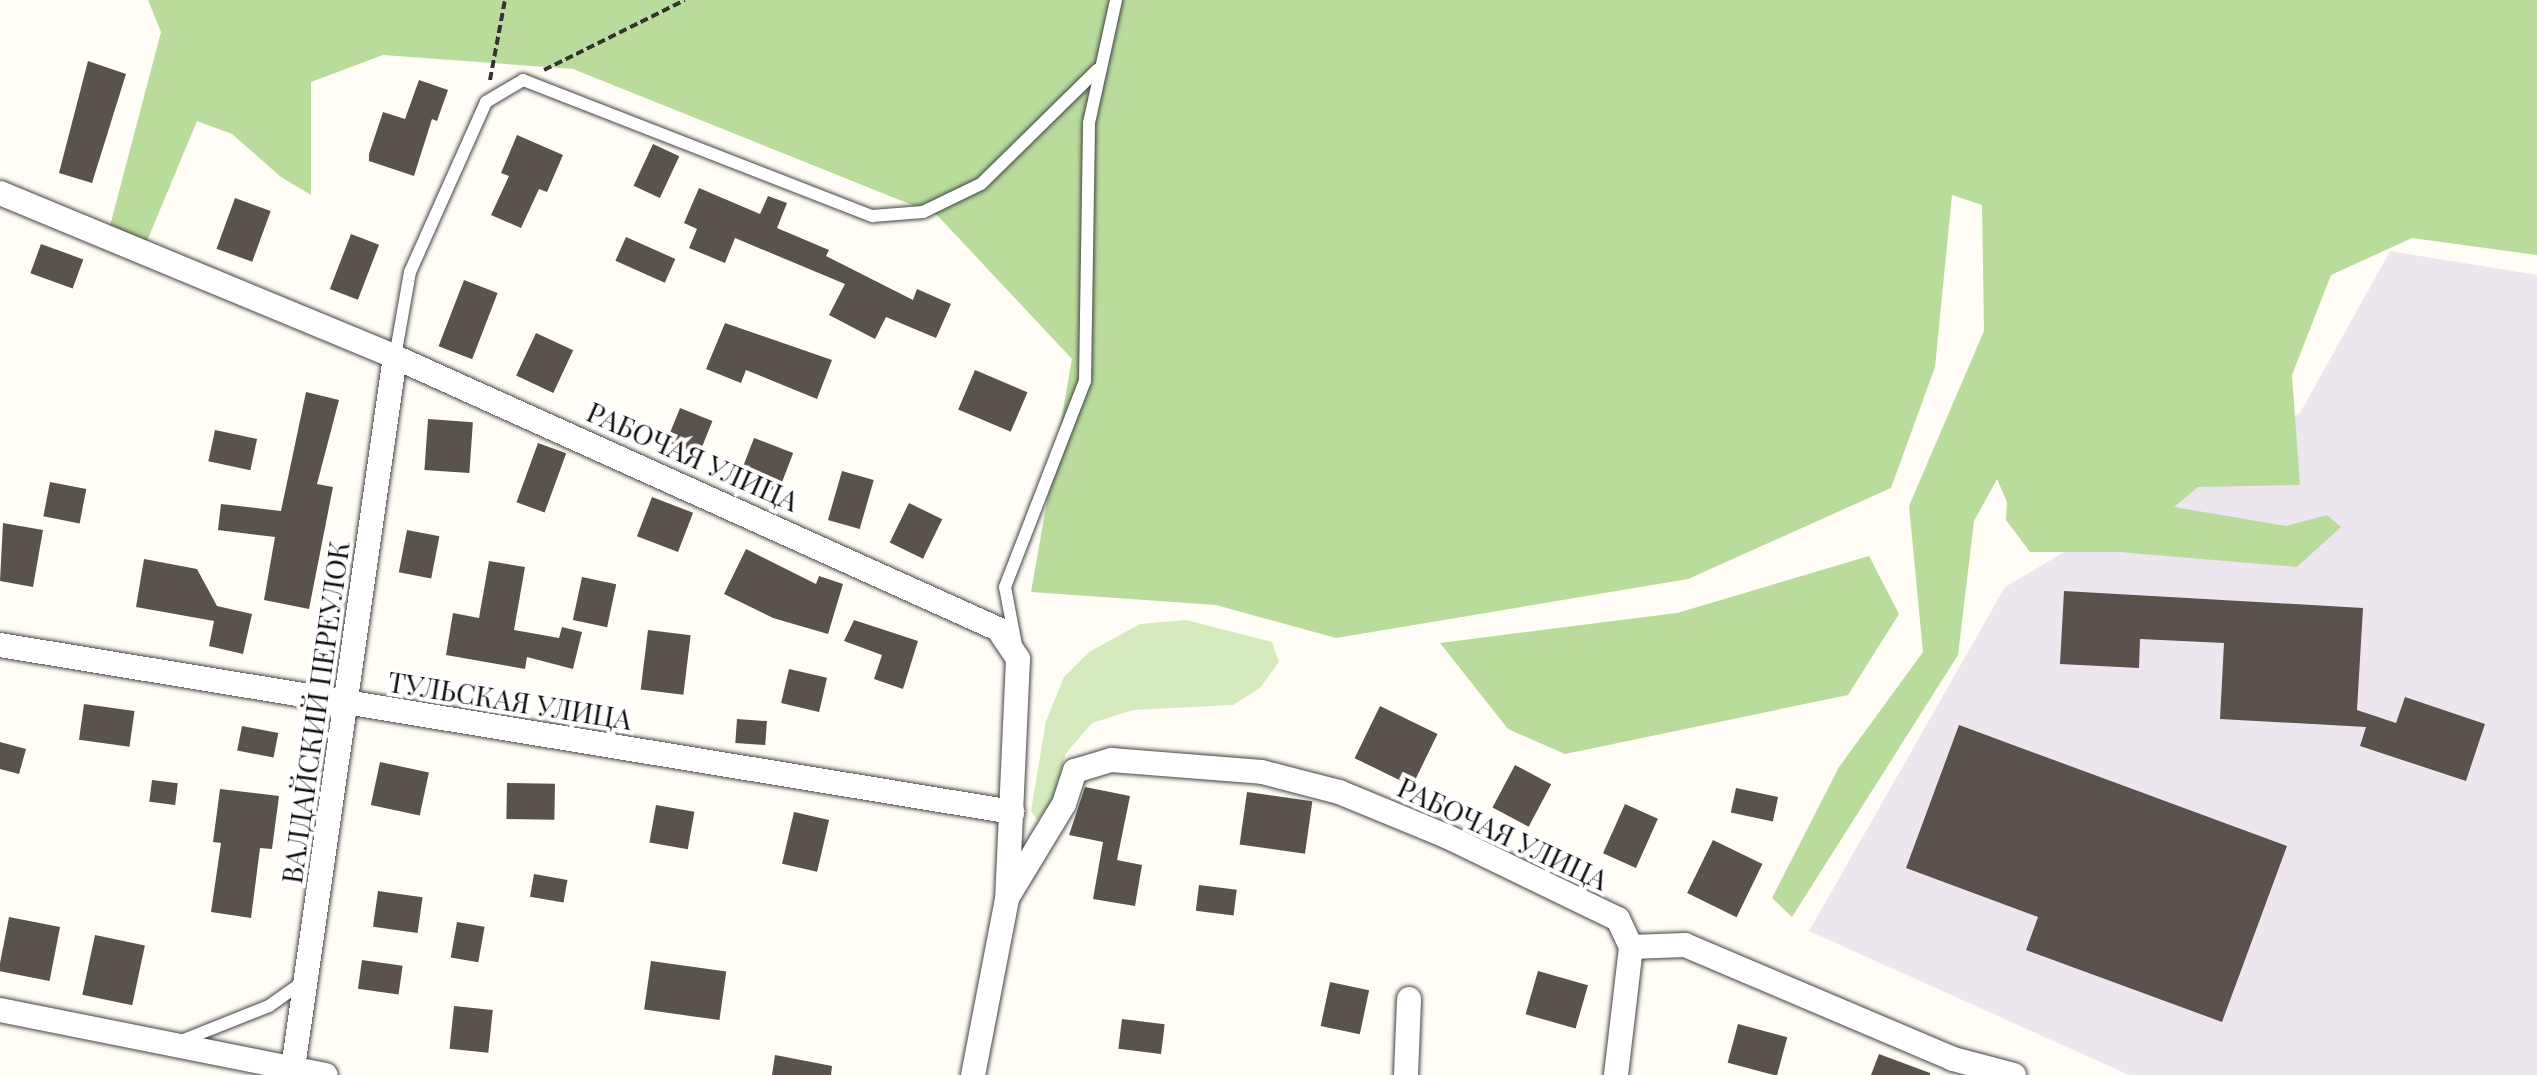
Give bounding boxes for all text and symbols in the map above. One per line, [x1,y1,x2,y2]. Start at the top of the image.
street label: РАБОЧАЯ УЛИЦА [582,394,804,518]
street label: ВАЛДАЙСКИЙ ПЕРЕУЛОК [274,538,356,886]
street label: ТУЛЬСКАЯ УЛИЦА [386,664,634,736]
street label: РАБОЧАЯ УЛИЦА [1393,770,1613,896]

